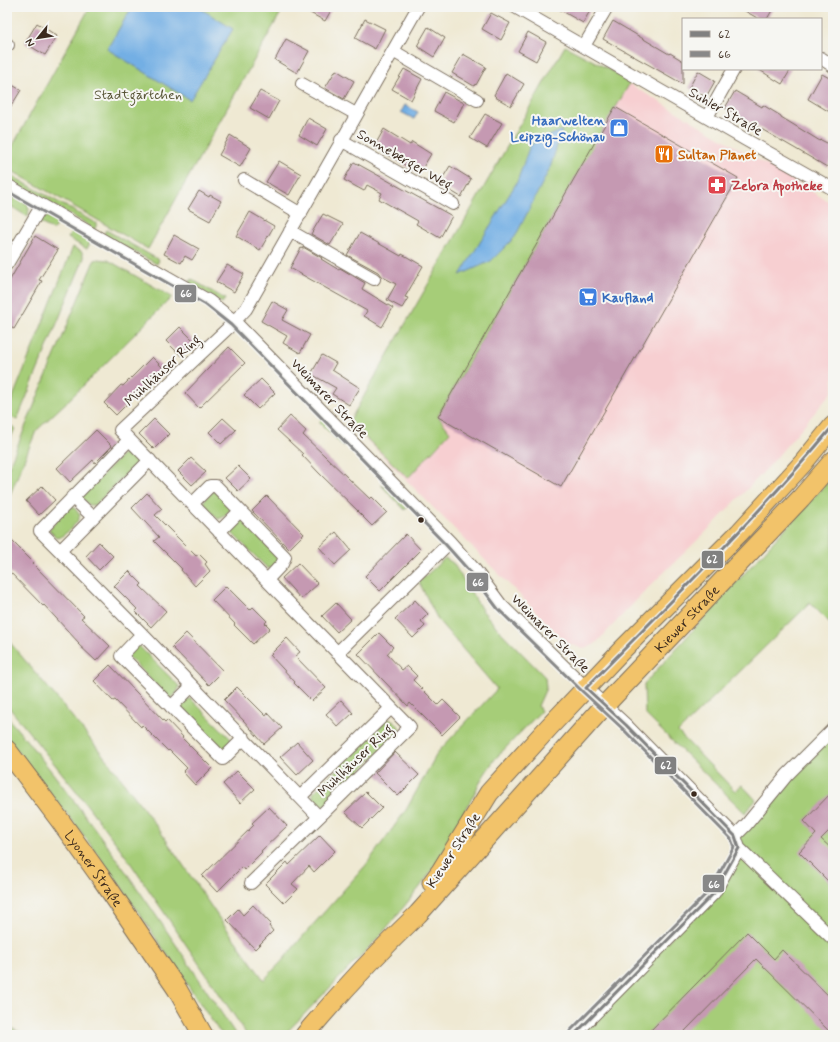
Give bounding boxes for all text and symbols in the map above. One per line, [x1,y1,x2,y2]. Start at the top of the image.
north arrow [18,18,58,58]
legend [682,18,822,70]
text: 62 [718,27,730,43]
text: N [22,36,38,49]
text: 66 [718,47,731,63]
street label: Suhler Straße [685,83,766,140]
park label: Stadtgärtchen [94,86,182,106]
place label: Haarwelten Leipzig-Schönau [510,112,606,148]
shop icon: Haarwelten Leipzig-Schönau [608,117,630,139]
street label: Sonneberger Weg [353,125,455,196]
restaurant icon: Sultan Planet [653,143,675,165]
place label: Sultan Planet [678,146,757,164]
pharmacy icon: Zebra Apotheke [706,174,728,196]
place label: Zebra Apotheke [731,177,823,197]
line badge: 66 [174,284,197,303]
supermarket icon: Kaufland [577,286,599,308]
text: 66 [180,287,192,301]
place label: Kaufland [602,289,654,307]
street label: Mühlhäuser Ring [121,331,206,412]
street label: Weimarer Straße [287,355,372,443]
unlabelled marker [416,515,426,525]
line badge: 62 [701,550,724,569]
text: 62 [706,553,718,567]
line badge: 66 [466,572,489,592]
text: 66 [472,576,484,590]
street label: Kiewer Straße [651,582,724,657]
street label: Weimarer Straße [507,590,594,677]
street label: Mühlhäuser Ring [314,720,399,803]
line badge: 62 [654,756,677,775]
text: 62 [660,759,672,773]
unlabelled marker [689,789,699,799]
street label: Kiewer Straße [423,809,485,892]
street label: Lyoner Straße [60,827,126,911]
line badge: 66 [702,874,725,893]
text: 66 [708,878,720,892]

